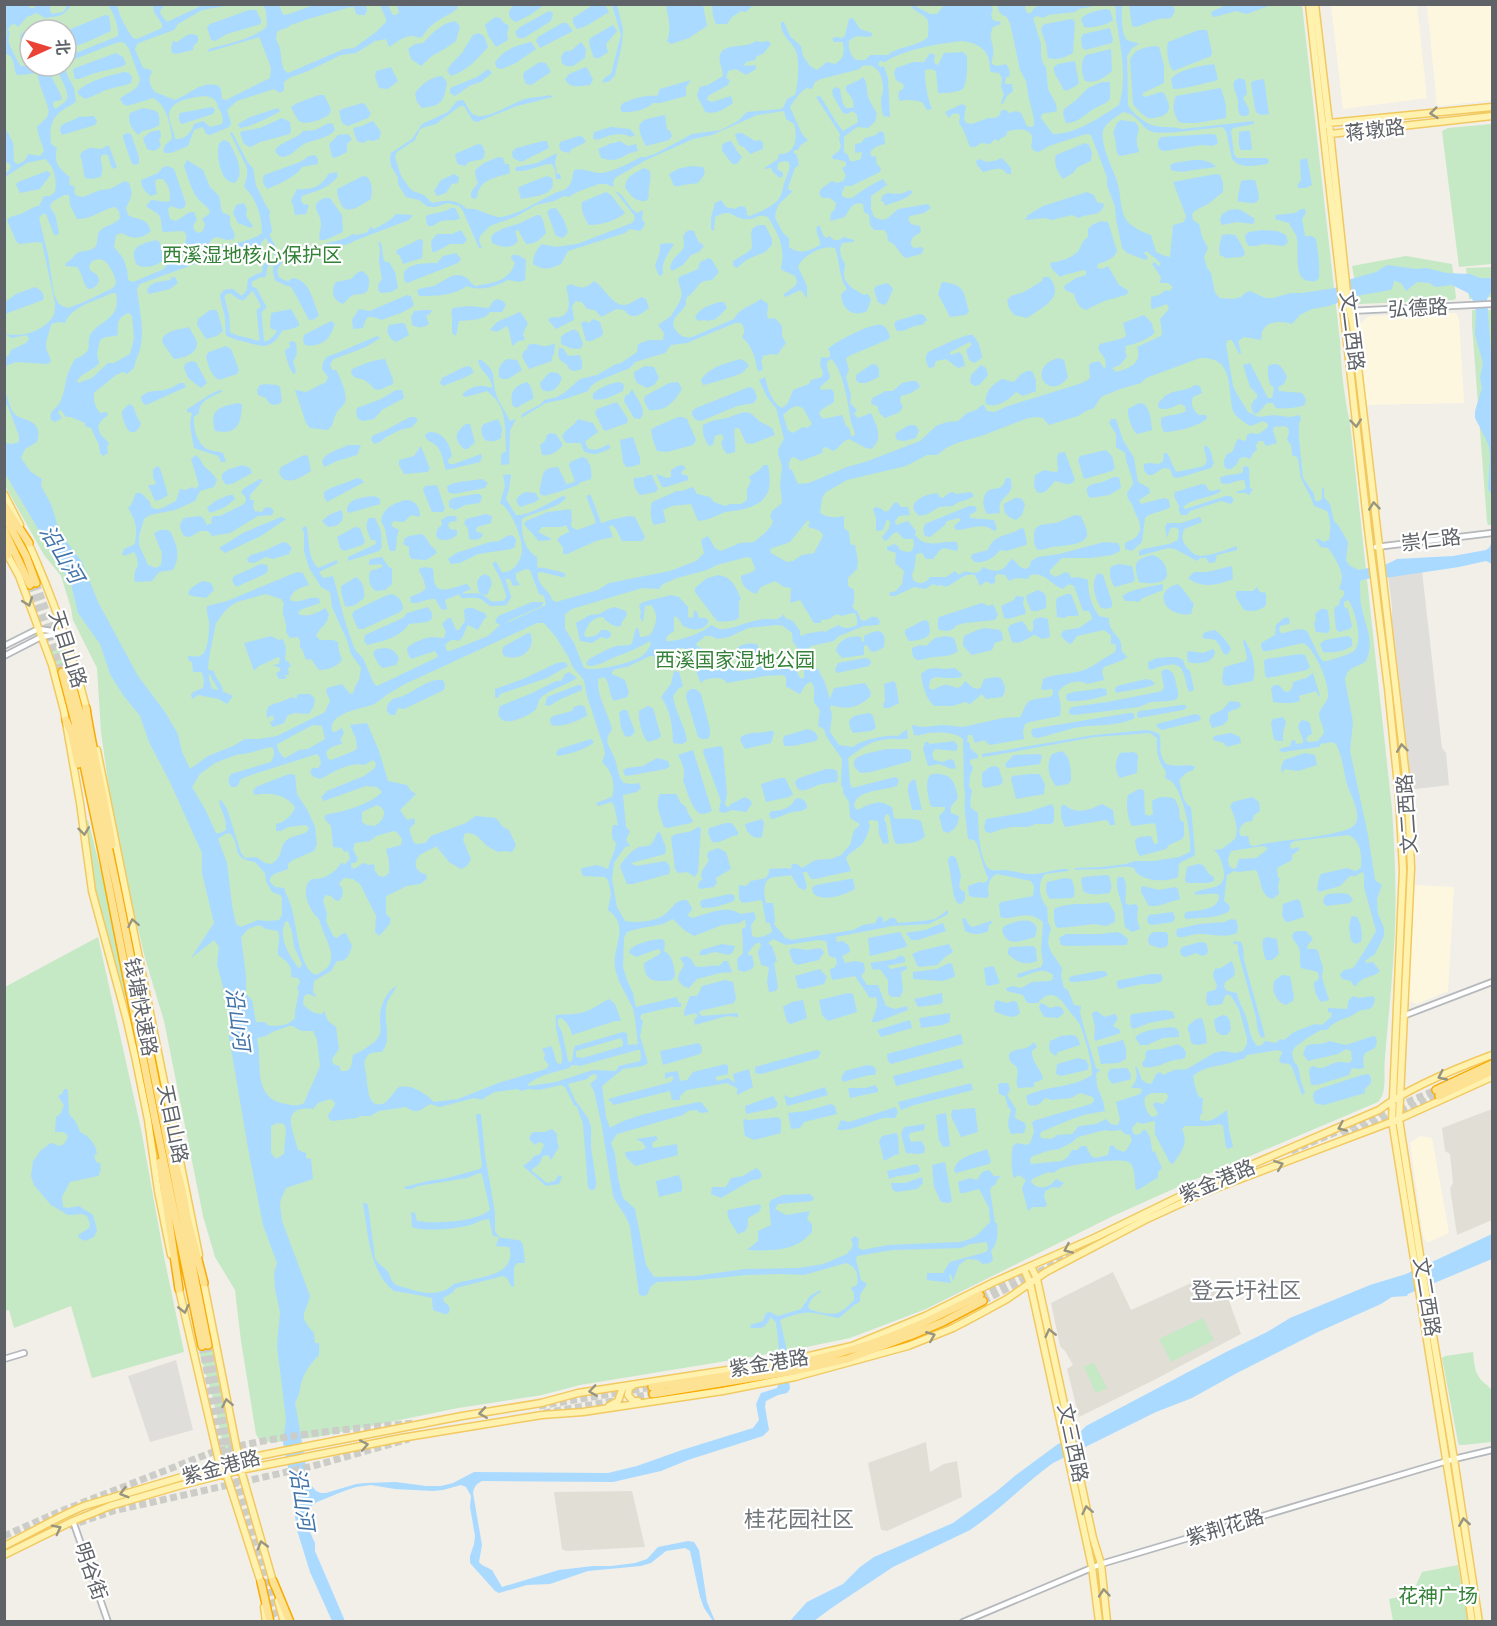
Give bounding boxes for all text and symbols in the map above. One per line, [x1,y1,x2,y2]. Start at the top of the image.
north arrow [18,18,78,78]
text: 北 [52,38,73,56]
one-way arrow [1430,106,1439,119]
street label: 蒋墩路 [1344,113,1406,147]
park label: 西溪湿地核心保护区 [162,242,342,268]
street label: 文二西路 [1334,290,1370,372]
street label: 弘德路 [1387,293,1449,323]
one-way arrow [1349,419,1362,428]
one-way arrow [1368,501,1381,510]
water label: 沿山河 [34,520,92,591]
street label: 崇仁路 [1400,523,1462,557]
one-way arrow [21,596,33,607]
street label: 天目山路 [43,607,93,691]
park label: 西溪国家湿地公园 [655,647,815,673]
one-way arrow [1396,743,1409,752]
street label: 文二西路 [1391,773,1423,855]
one-way arrow [77,827,90,836]
one-way arrow [127,919,140,929]
street label: 钱塘快速路 [119,955,163,1059]
water label: 沿山河 [220,986,256,1056]
one-way arrow [1438,1068,1449,1080]
street label: 天目山路 [152,1082,194,1166]
one-way arrow [1337,1119,1348,1131]
street label: 紫金港路 [1175,1153,1259,1209]
one-way arrow [1273,1160,1284,1172]
one-way arrow [1063,1242,1074,1254]
street label: 文二西路 [1408,1255,1446,1339]
district label: 登云圩社区 [1191,1276,1301,1304]
one-way arrow [176,1304,189,1314]
one-way arrow [1044,1329,1057,1339]
one-way arrow [925,1331,936,1343]
street label: 紫金港路 [727,1344,811,1382]
one-way arrow [588,1384,597,1396]
one-way arrow [221,1398,234,1408]
street label: 文三西路 [1052,1401,1094,1485]
one-way arrow [479,1406,488,1418]
one-way arrow [359,1439,369,1452]
street label: 紫金港路 [179,1444,263,1490]
water label: 沿山河 [284,1466,321,1536]
one-way arrow [119,1486,129,1499]
street label: 紫荆花路 [1183,1503,1267,1551]
district label: 桂花园社区 [744,1505,854,1533]
one-way arrow [1081,1505,1094,1515]
one-way arrow [1458,1518,1470,1527]
one-way arrow [50,1525,61,1536]
street label: 明谷街 [69,1538,113,1604]
one-way arrow [257,1540,269,1551]
park label: 花神广场 [1398,1583,1478,1609]
one-way arrow [1098,1588,1111,1597]

